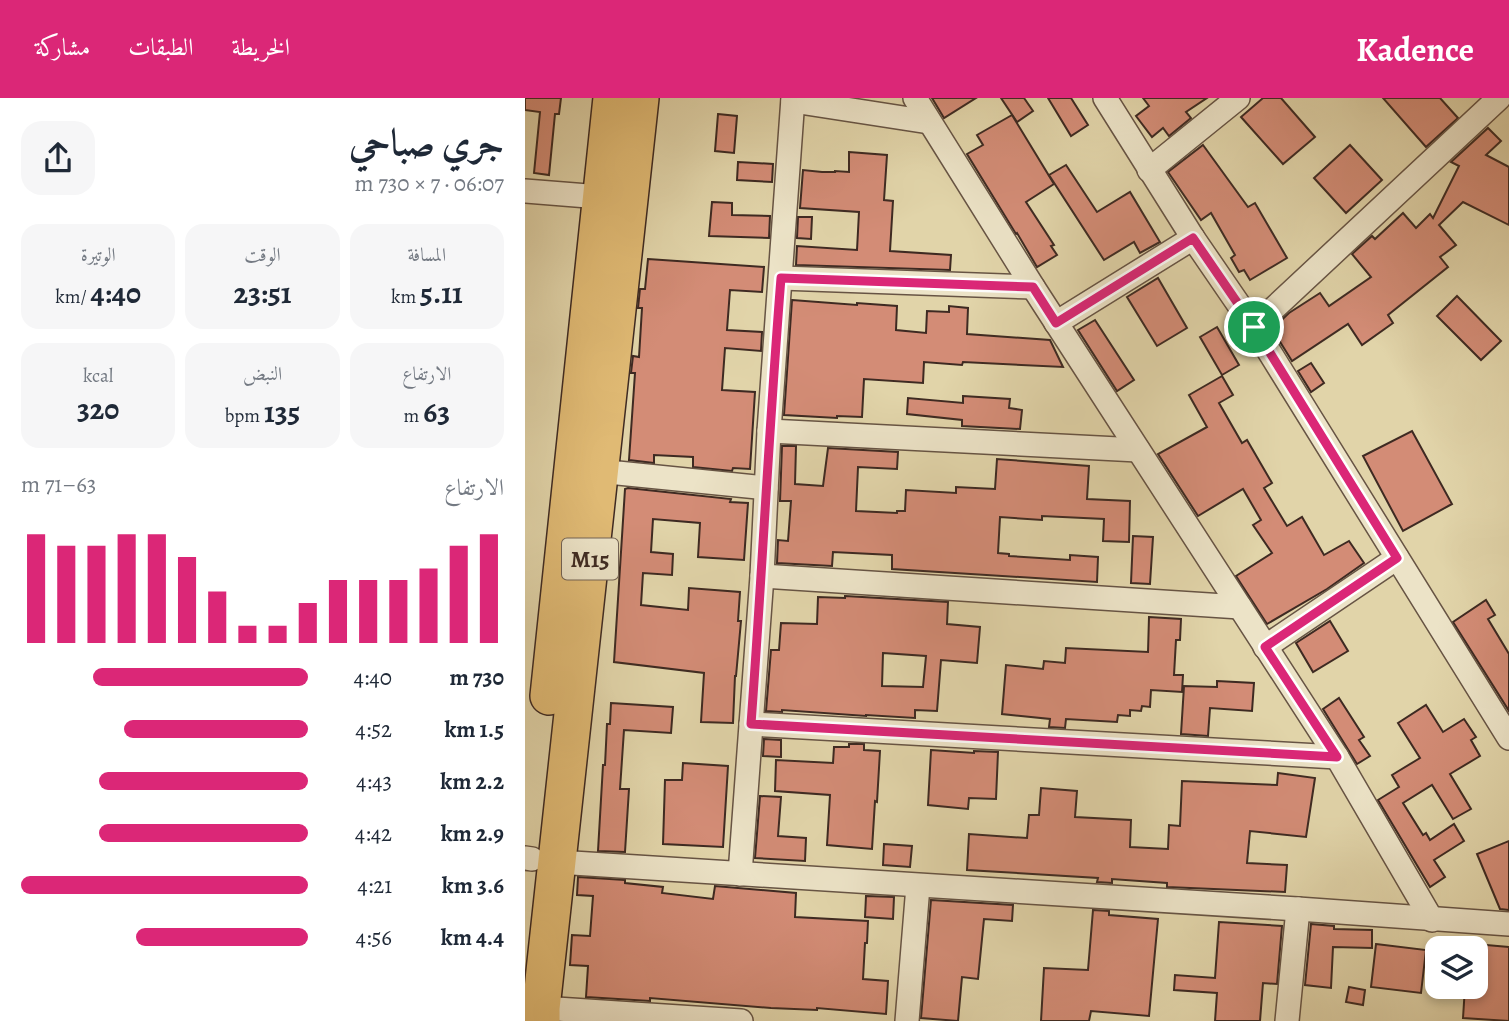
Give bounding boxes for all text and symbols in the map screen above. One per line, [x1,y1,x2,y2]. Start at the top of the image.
text: Kadence [1356,27,1474,72]
text: مشاركة [35,31,90,63]
text: الطبقات [128,31,194,63]
text: الخريطة [232,31,290,63]
text: جري صباحي [349,116,504,168]
button: share [21,121,95,195]
text: 06:07 · 7 × 730 m [354,168,504,199]
text: الوتيرة [81,242,116,268]
text: الوقت [244,242,281,268]
text: المسافة [407,242,446,268]
text: 4:40 [91,273,141,313]
text: 23:51 [233,273,292,313]
text: 5.11 [420,273,463,313]
text: /km [55,284,91,310]
text: km [391,284,420,310]
pin [1224,297,1284,357]
icon: arrive [1235,308,1273,346]
text: النبض [243,361,282,387]
text: الارتفاع [402,361,451,387]
text: kcal [83,363,113,389]
text: 320 [77,389,119,429]
text: 135 [264,392,300,432]
text: 63 [423,392,450,432]
text: bpm [225,403,264,429]
text: m [404,403,423,429]
text: 63–71 m [21,469,96,500]
text: الارتفاع [444,472,504,503]
road number: M15 [562,538,618,580]
text: 4:40 [353,662,392,693]
text: 730 m [449,662,504,693]
text: 4:52 [355,714,392,745]
text: 1.5 km [444,714,504,745]
text: 4:43 [356,766,392,797]
text: 2.2 km [440,766,504,797]
text: 4:42 [355,818,392,849]
text: 2.9 km [441,818,504,849]
text: 4:21 [357,870,392,901]
text: 3.6 km [442,870,504,901]
text: 4:56 [356,922,392,953]
text: 4.4 km [441,922,504,953]
map controls [1425,936,1488,999]
button: layers [1425,936,1488,999]

